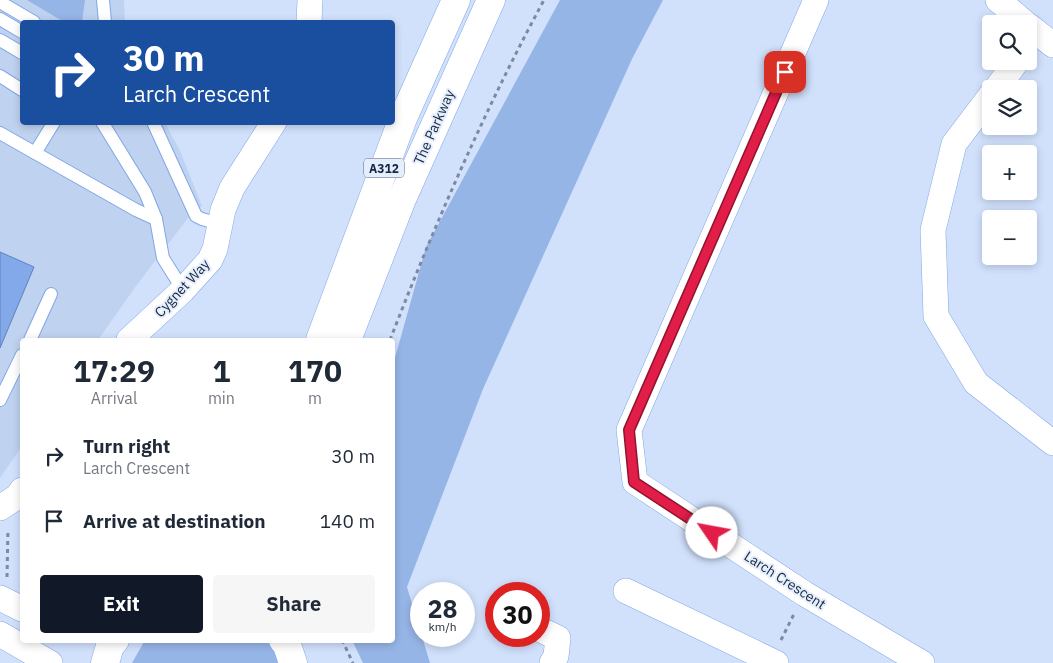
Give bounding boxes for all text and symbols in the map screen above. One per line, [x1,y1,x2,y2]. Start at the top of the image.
map controls [982,15,1037,265]
button: search [982,15,1037,70]
text: 30 m [123,35,205,81]
icon: right [40,40,105,105]
pin [764,51,806,93]
icon: arrive [771,58,799,86]
text: Larch Crescent [123,79,270,108]
button: layers [982,80,1037,135]
street label: The Parkway [409,87,459,167]
button: + [982,145,1037,200]
road number: A312 [364,158,404,178]
button: − [982,210,1037,265]
street label: Cygnet Way [150,255,214,321]
text: 17:29 [73,351,155,390]
text: 1 [212,351,230,390]
text: 170 [288,351,342,390]
text: Arrival [91,388,137,408]
text: min [208,388,235,408]
text: m [308,388,322,408]
text: Turn right [83,434,170,458]
icon: right [40,442,68,470]
text: 30 m [331,444,375,468]
text: Larch Crescent [83,458,190,478]
position arrow [685,506,737,558]
icon: arrive [40,507,68,535]
text: Arrive at destination [83,509,266,533]
text: 140 m [320,509,375,533]
street label: Larch Crescent [741,547,829,613]
button: Exit [40,575,203,633]
button: Share [213,575,375,633]
speed limit sign: 30 [485,582,550,647]
text: 28 [427,592,458,625]
text: km/h [428,619,457,634]

